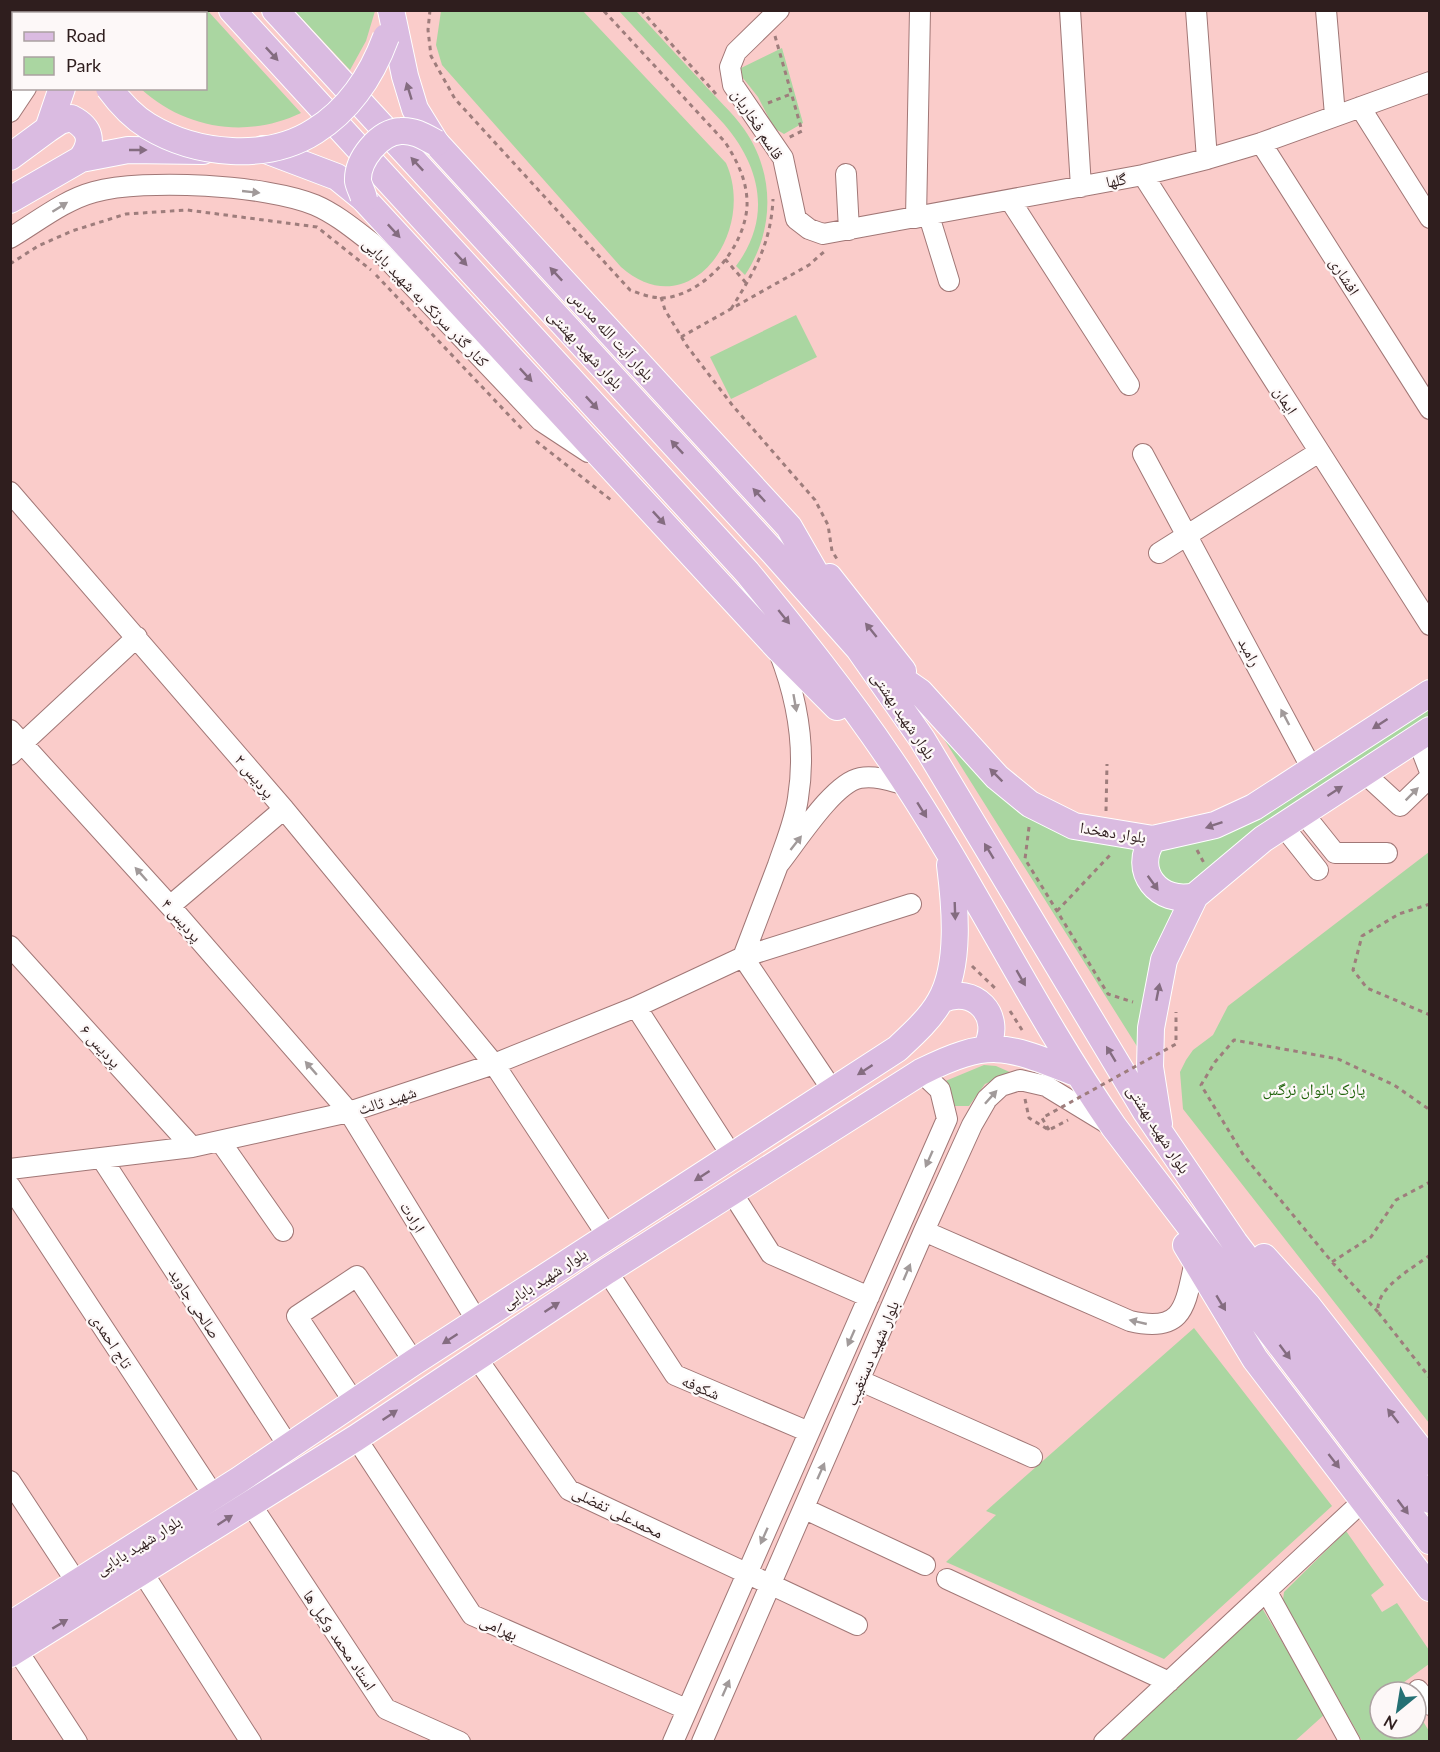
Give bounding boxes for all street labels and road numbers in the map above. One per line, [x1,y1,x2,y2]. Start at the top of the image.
street label: قاسم فخاریان [727,85,788,164]
street label: گلها [1104,168,1128,192]
street label: کنار گذر سرتک به شهید بابایی [358,233,493,372]
street label: افشاری [1325,253,1364,299]
street label: بلوار آیت الله مدرس [564,286,659,385]
street label: بلوار شهید بهشتی [543,305,628,394]
street label: ایمان [1269,382,1302,418]
street label: رامبد [1234,634,1266,670]
street label: بلوار شهید بهشتی [866,667,941,763]
street label: پردیس ۲ [230,750,279,803]
street label: بلوار دهخدا [1078,817,1148,847]
street label: پردیس ۴ [157,894,207,947]
street label: پردیس ۶ [76,1020,126,1073]
street label: شهید ثالث [355,1081,419,1119]
street label: بلوار شهید بهشتی [1122,1081,1195,1178]
street label: ارادت [396,1198,430,1236]
street label: بلوار شهید بابایی [498,1243,591,1314]
street label: صالحی جاوید [164,1264,225,1343]
street label: بلوار شهید دستغیب [841,1297,903,1409]
street label: تاج احمدی [86,1310,137,1373]
street label: شکوفه [679,1370,723,1404]
street label: محمدعلی تفضلی [569,1481,667,1543]
street label: بلوار شهید بابایی [91,1511,185,1580]
street label: استاد محمد وکیل ها [298,1586,381,1695]
street label: بهرامی [477,1610,521,1645]

